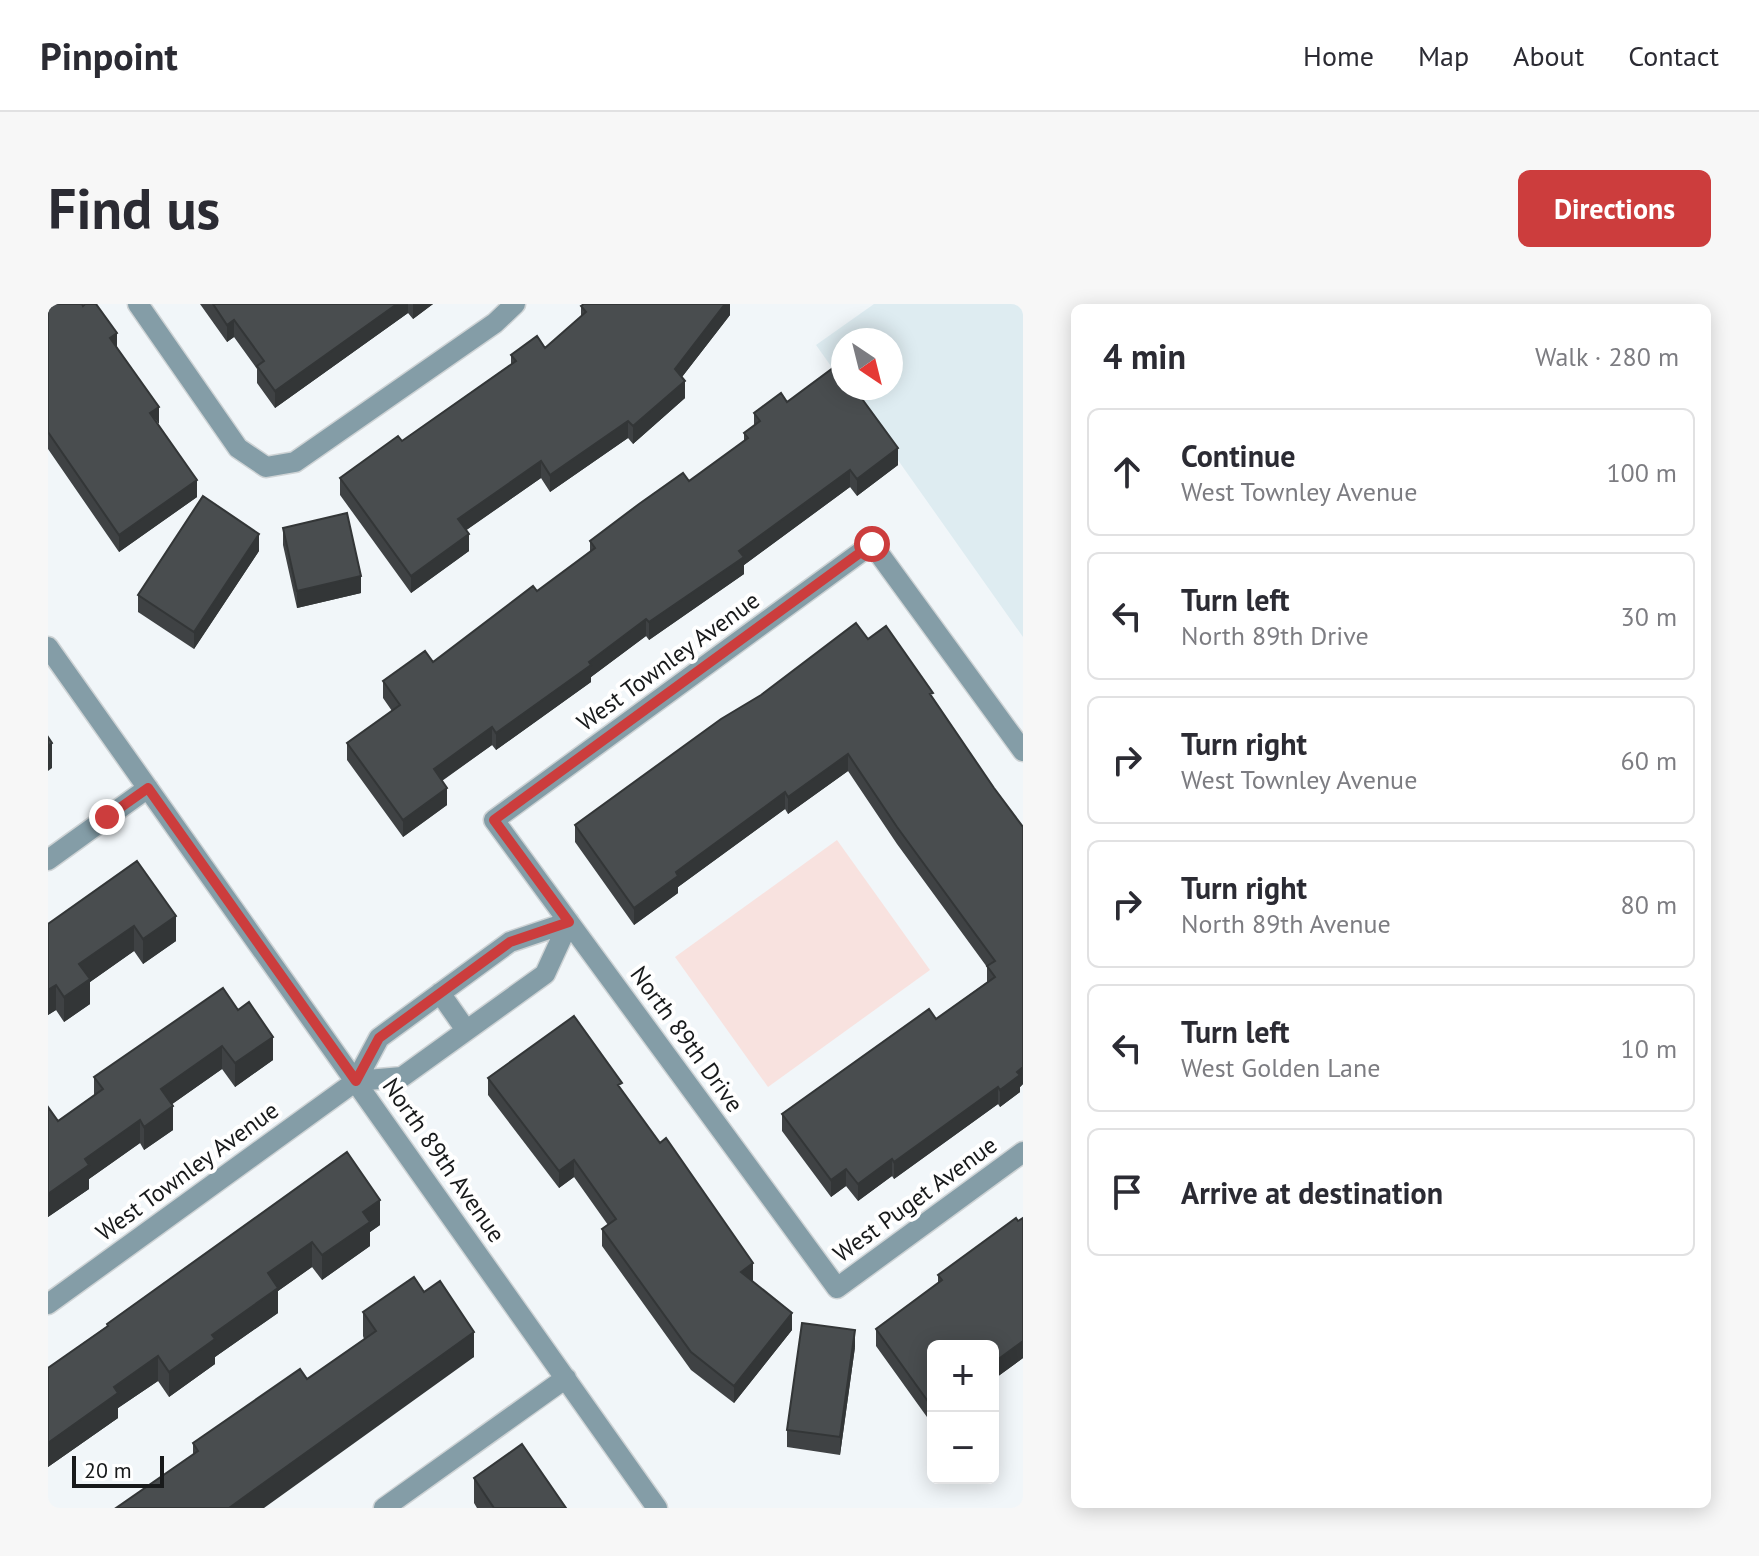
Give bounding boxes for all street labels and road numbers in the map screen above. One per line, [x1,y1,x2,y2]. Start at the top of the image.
street label: West Townley Avenue [571,584,765,738]
street label: North 89th Drive [624,960,750,1118]
street label: North 89th Avenue [376,1072,512,1248]
street label: West Townley Avenue [90,1094,284,1248]
street label: West Puget Avenue [827,1129,1003,1269]

